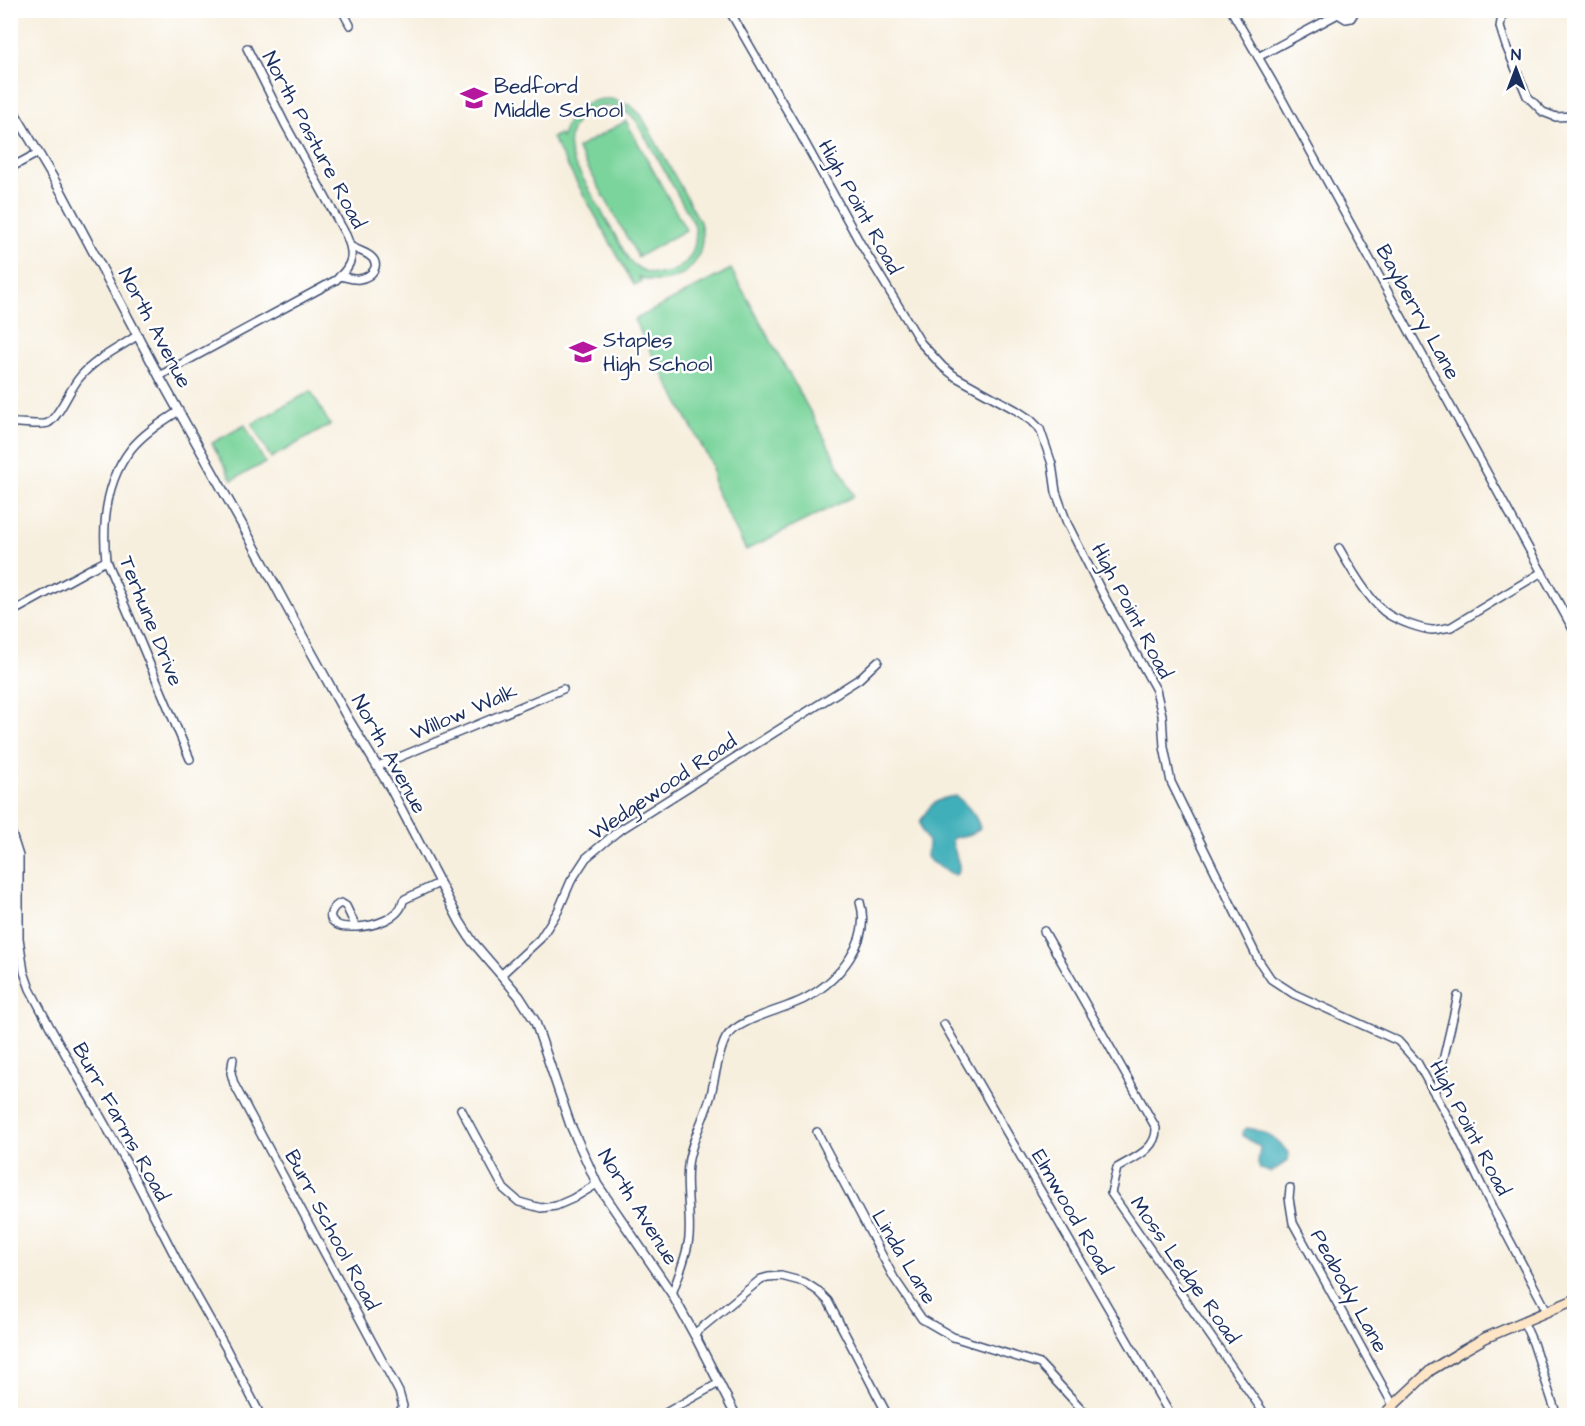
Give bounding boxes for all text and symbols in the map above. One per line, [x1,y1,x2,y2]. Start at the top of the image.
north arrow [1486,39,1546,99]
text: N [1511,44,1521,66]
street label: North Pasture Road [255,46,373,234]
place label: Bedford Middle School [494,72,623,125]
school or university icon: Bedford Middle School [459,83,489,113]
street label: High Point Road [809,135,909,281]
street label: Bayberry Lane [1367,239,1467,386]
street label: North Avenue [111,263,199,393]
place label: Staples High School [603,326,713,381]
school or university icon: Staples High School [568,337,598,367]
street label: High Point Road [1082,538,1180,685]
street label: Terhune Drive [112,552,190,690]
street label: Willow Walk [406,676,522,747]
street label: North Avenue [344,689,434,819]
street label: Wedgewood Road [584,727,744,849]
street label: Burr Farms Road [65,1037,177,1207]
street label: High Point Road [1420,1055,1518,1202]
street label: North Avenue [591,1143,685,1271]
street label: Elmwood Road [1024,1144,1120,1280]
street label: Burr School Road [277,1145,387,1316]
street label: Moss Ledge Road [1122,1190,1247,1351]
street label: Linda Lane [864,1204,944,1310]
street label: Peabody Lane [1301,1224,1395,1359]

